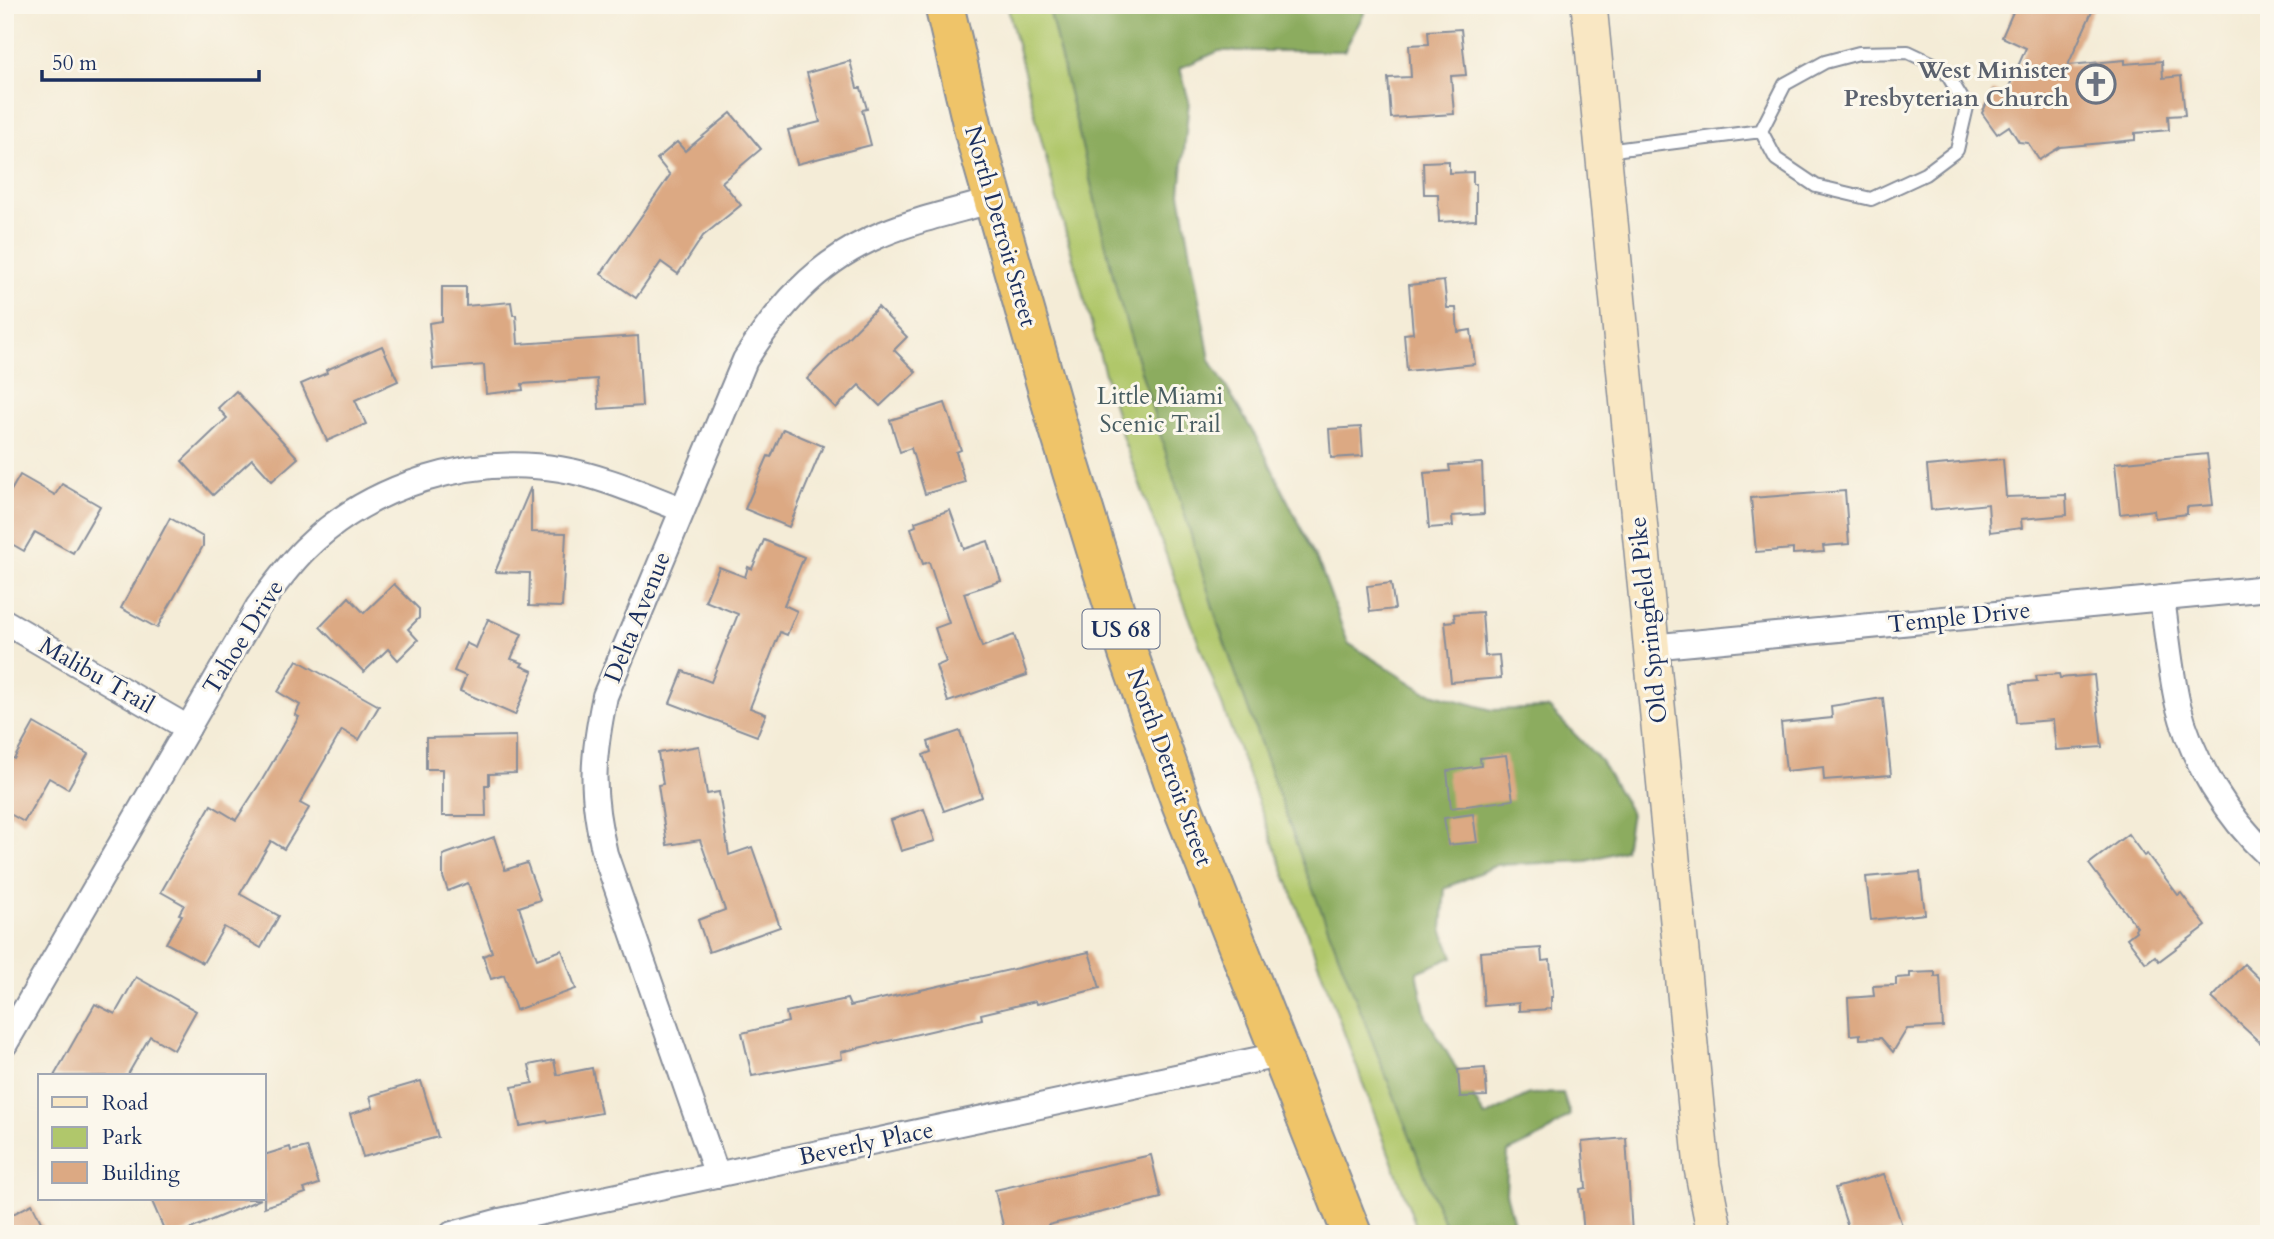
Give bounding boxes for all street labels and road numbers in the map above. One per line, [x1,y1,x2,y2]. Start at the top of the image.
street label: North Detroit Street [956,122,1045,331]
street label: Old Springfield Pike [1621,515,1676,725]
street label: Delta Avenue [596,547,679,688]
street label: Tahoe Drive [195,574,292,701]
street label: Temple Drive [1886,594,2032,641]
road number: US 68 [1082,610,1160,649]
street label: Malibu Trail [33,629,160,722]
street label: North Detroit Street [1119,664,1221,871]
street label: Beverly Place [796,1113,936,1174]

